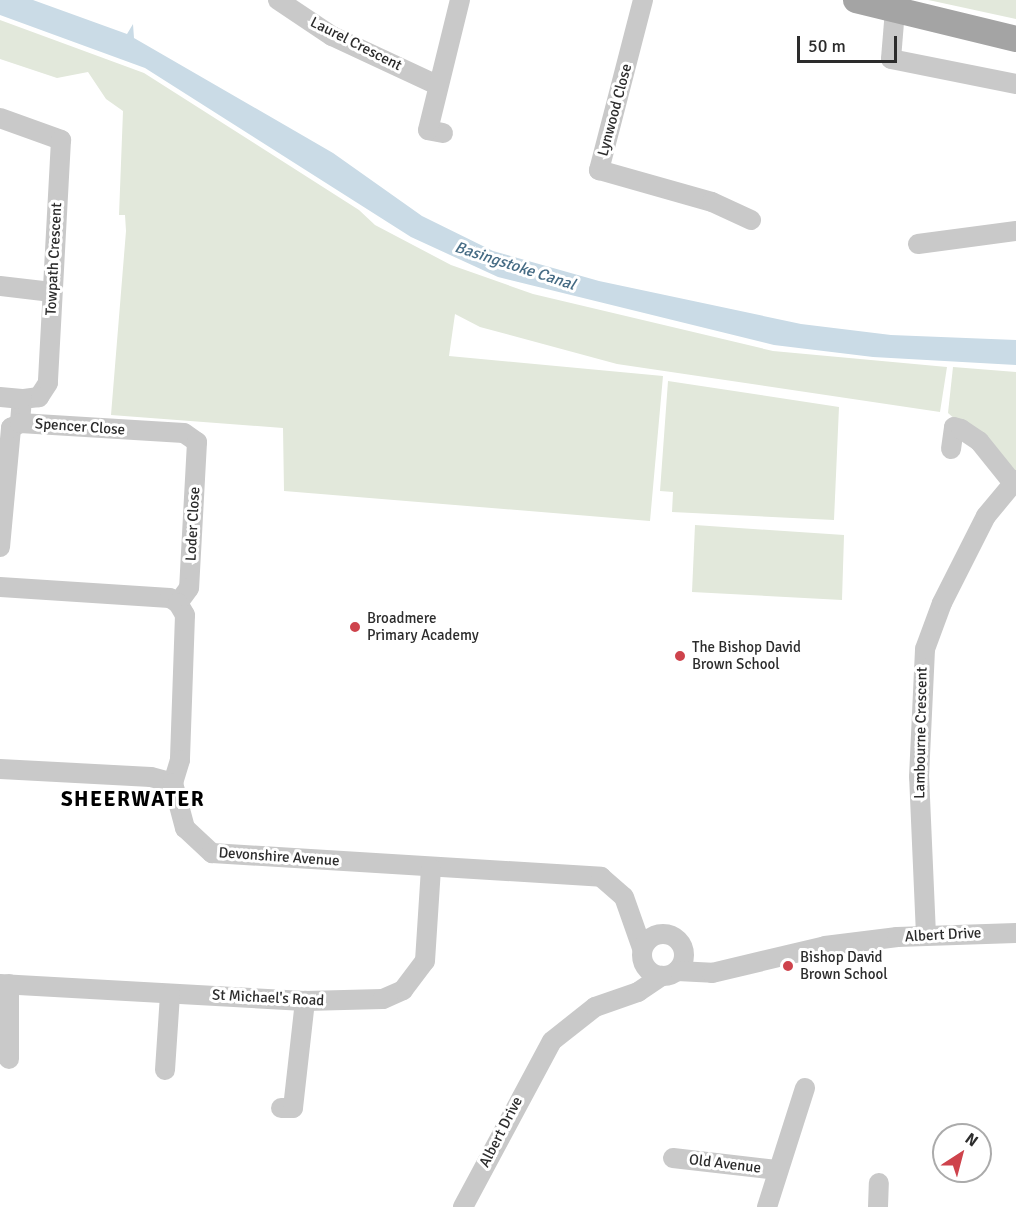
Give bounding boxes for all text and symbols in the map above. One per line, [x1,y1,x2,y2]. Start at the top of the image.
street label: Laurel Crescent [307,13,405,75]
scale bar [800,24,900,62]
text: 50 m [808,35,846,57]
street label: Lynwood Close [594,62,636,158]
street label: Towpath Crescent [42,202,66,316]
water label: Basingstoke Canal [452,237,578,295]
street label: Spencer Close [34,415,126,439]
street label: Loder Close [182,486,204,562]
place label: Broadmere Primary Academy [367,609,479,644]
marker: Broadmere Primary Academy [348,620,362,634]
place label: The Bishop David Brown School [692,638,801,673]
marker: The Bishop David Brown School [673,649,687,663]
street label: Lambourne Crescent [911,667,931,799]
district label: SHEERWATER [61,786,205,812]
street label: Devonshire Avenue [218,844,340,870]
street label: Albert Drive [904,924,982,946]
place label: Bishop David Brown School [800,948,888,983]
marker: Bishop David Brown School [781,959,795,973]
street label: St Michael's Road [211,986,325,1010]
street label: Albert Drive [476,1094,526,1170]
north arrow [932,1123,992,1183]
text: N [961,1129,982,1151]
street label: Old Avenue [688,1151,762,1177]

